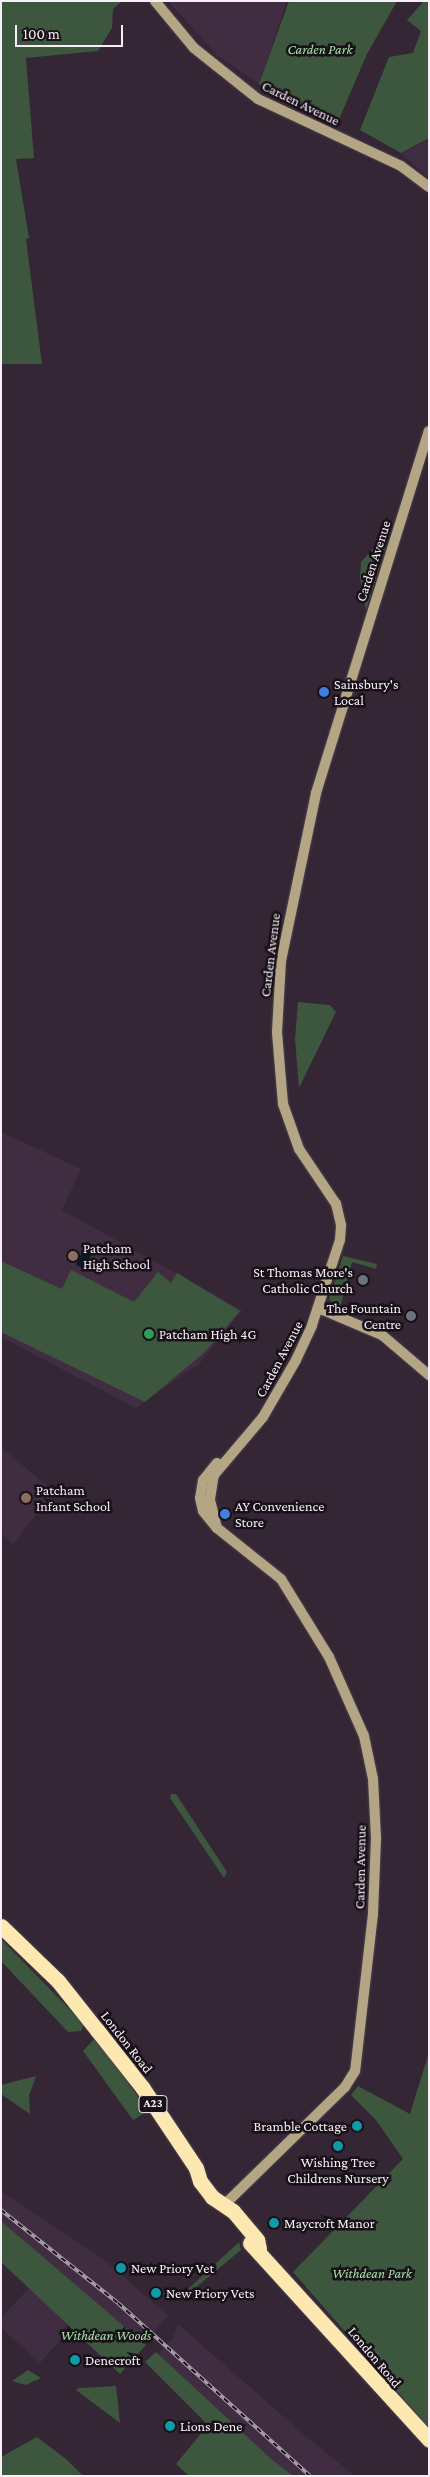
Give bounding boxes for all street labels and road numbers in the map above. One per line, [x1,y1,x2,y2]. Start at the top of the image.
street label: Carden Avenue [259,77,343,129]
street label: Carden Avenue [352,518,394,604]
street label: Carden Avenue [257,912,283,998]
street label: Carden Avenue [252,1318,306,1400]
street label: Carden Avenue [351,1825,369,1909]
street label: London Road [98,2008,156,2076]
road number: A23 [138,2094,168,2114]
street label: London Road [345,2323,405,2391]

